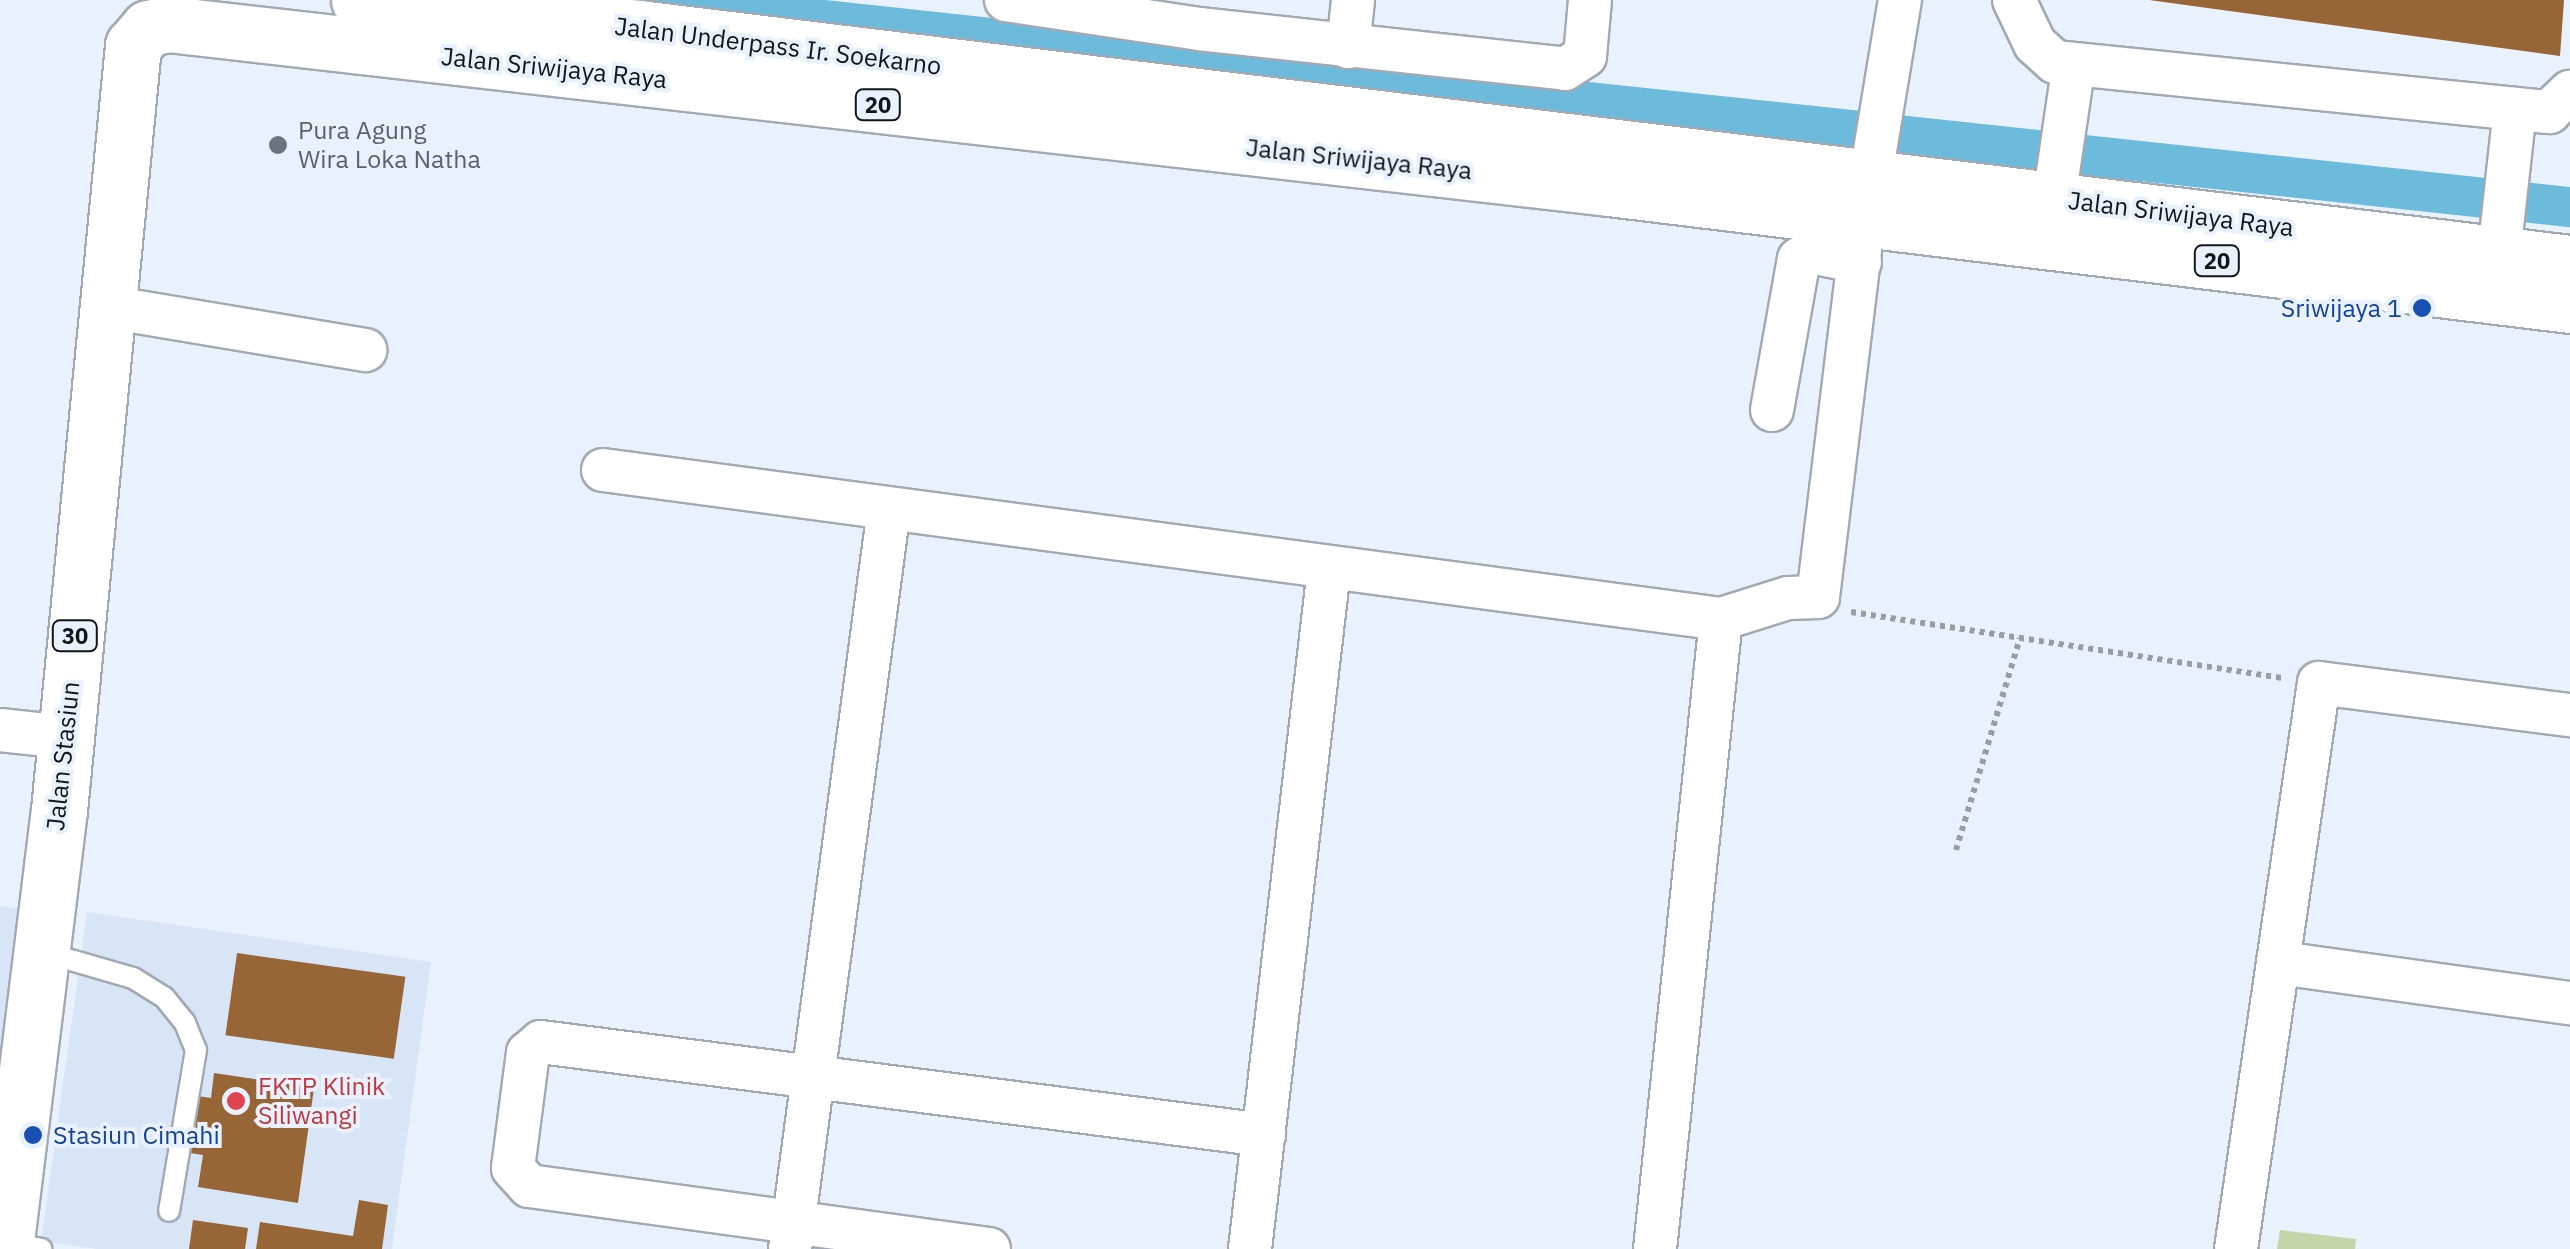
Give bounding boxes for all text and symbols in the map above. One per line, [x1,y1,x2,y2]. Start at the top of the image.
street label: Jalan Underpass Ir. Soekarno [613,11,943,81]
street label: Jalan Sriwijaya Raya [440,41,668,95]
road number: 20 [853,88,903,122]
place label: Pura Agung Wira Loka Natha [298,116,481,175]
street label: Jalan Sriwijaya Raya [1245,132,1473,186]
marker: Pura Agung Wira Loka Natha [267,134,289,156]
street label: Jalan Sriwijaya Raya [2066,185,2296,243]
road number: 20 [2192,244,2242,278]
place label: Sriwijaya 1 [2281,293,2402,323]
marker: Sriwijaya 1 [2411,297,2433,319]
road number: 30 [50,619,100,653]
street label: Jalan Stasiun [40,680,86,832]
place label: FKTP Klinik Siliwangi [258,1072,385,1131]
marker: FKTP Klinik Siliwangi [223,1088,249,1114]
place label: Stasiun Cimahi [53,1120,220,1150]
marker: Stasiun Cimahi [22,1124,44,1146]

